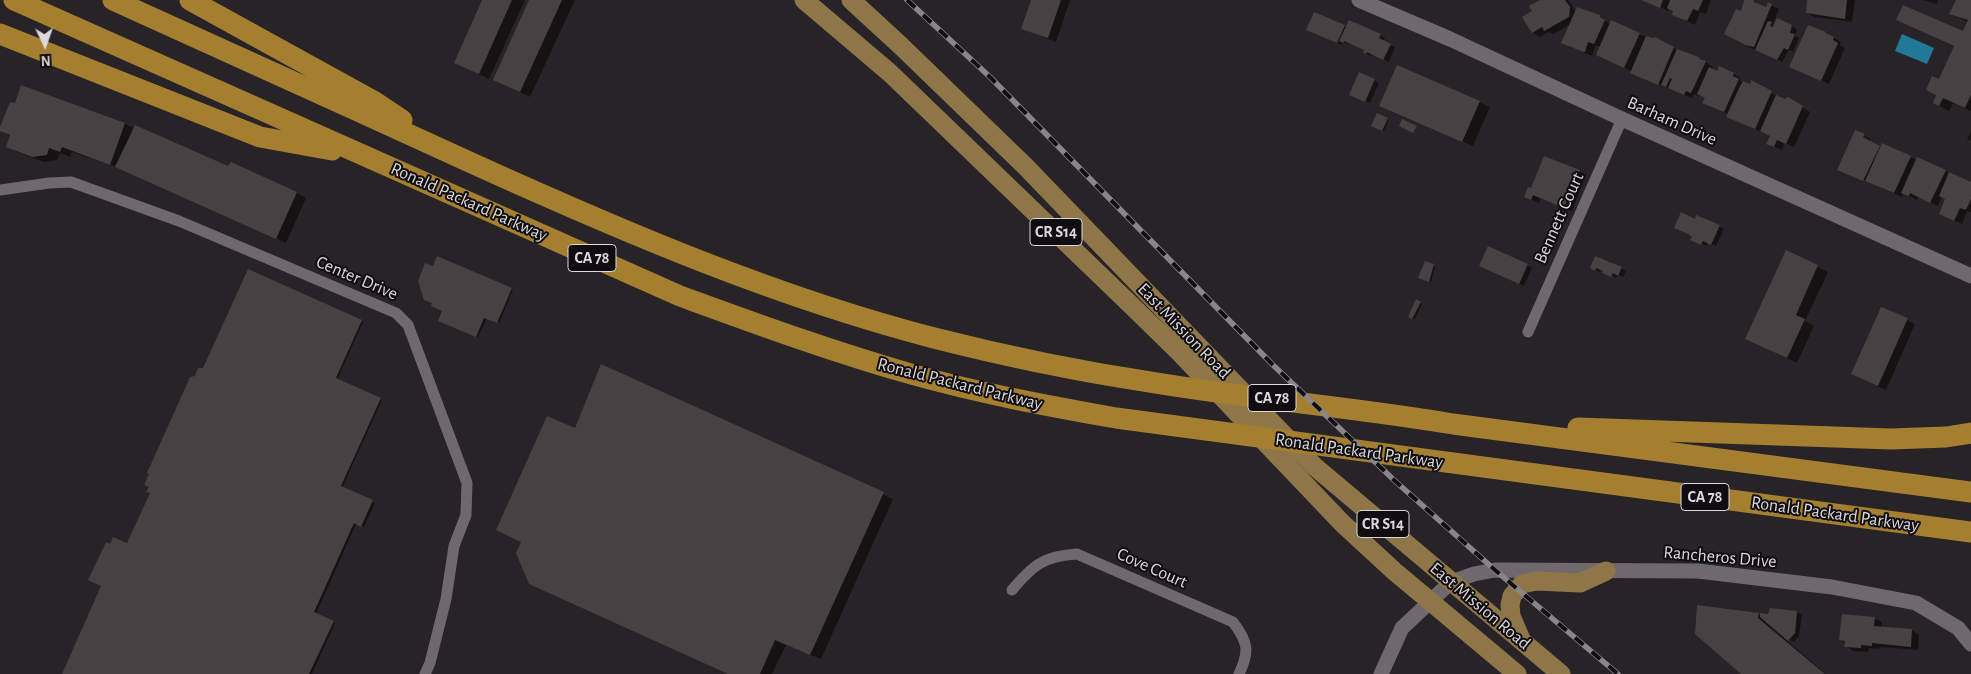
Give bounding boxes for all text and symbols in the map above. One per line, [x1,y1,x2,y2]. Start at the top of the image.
north arrow [20,20,70,70]
text: N [41,53,51,67]
street label: Barham Drive [1624,92,1720,150]
street label: Ronald Packard Parkway [387,158,551,246]
street label: Bennett Court [1529,169,1589,267]
road number: CR S14 [1030,218,1082,246]
road number: CA 78 [568,244,616,272]
street label: Center Drive [313,251,401,305]
street label: East Mission Road [1133,279,1235,383]
street label: Ronald Packard Parkway [875,353,1045,415]
road number: CA 78 [1248,384,1296,412]
street label: Ronald Packard Parkway [1274,429,1444,473]
road number: CA 78 [1681,484,1729,511]
street label: Ronald Packard Parkway [1750,492,1920,536]
road number: CR S14 [1357,510,1409,538]
street label: Rancheros Drive [1663,541,1777,573]
street label: Cove Court [1114,543,1190,593]
street label: East Mission Road [1425,558,1535,654]

